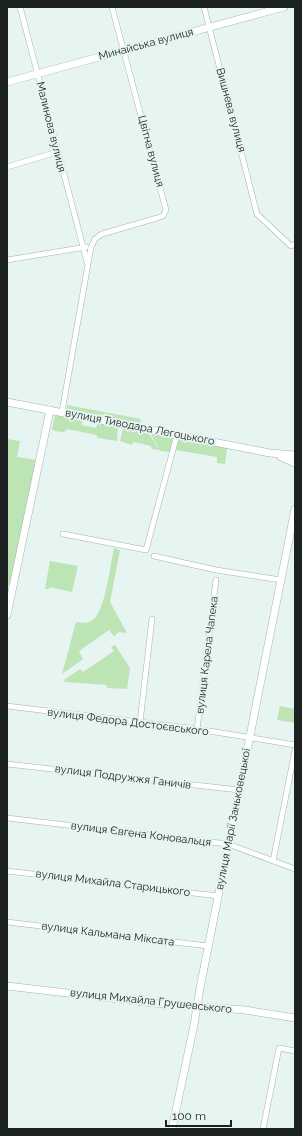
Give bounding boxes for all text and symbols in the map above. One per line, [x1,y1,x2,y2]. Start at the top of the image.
street label: Минайська вулиця [97,25,195,63]
street label: Вишнева вулиця [213,66,249,154]
street label: Малинова вулиця [33,80,69,174]
street label: Цвітна вулиця [135,114,167,188]
street label: вулиця Тиводара Легоцького [64,406,216,448]
street label: вулиця Карела Чапека [193,596,221,714]
street label: вулиця Федора Достоєвського [47,706,210,738]
street label: вулиця Марії Заньковецької [213,747,253,891]
street label: вулиця Подружжя Ганичів [54,762,192,792]
street label: вулиця Євгена Коновальця [70,819,212,849]
street label: вулиця Михайла Старицького [35,867,191,899]
street label: вулиця Кальмана Міксата [41,919,175,949]
street label: вулиця Михайла Грушевського [70,986,233,1016]
scale bar [166,1102,231,1128]
text: 100 m [172,1109,206,1123]

